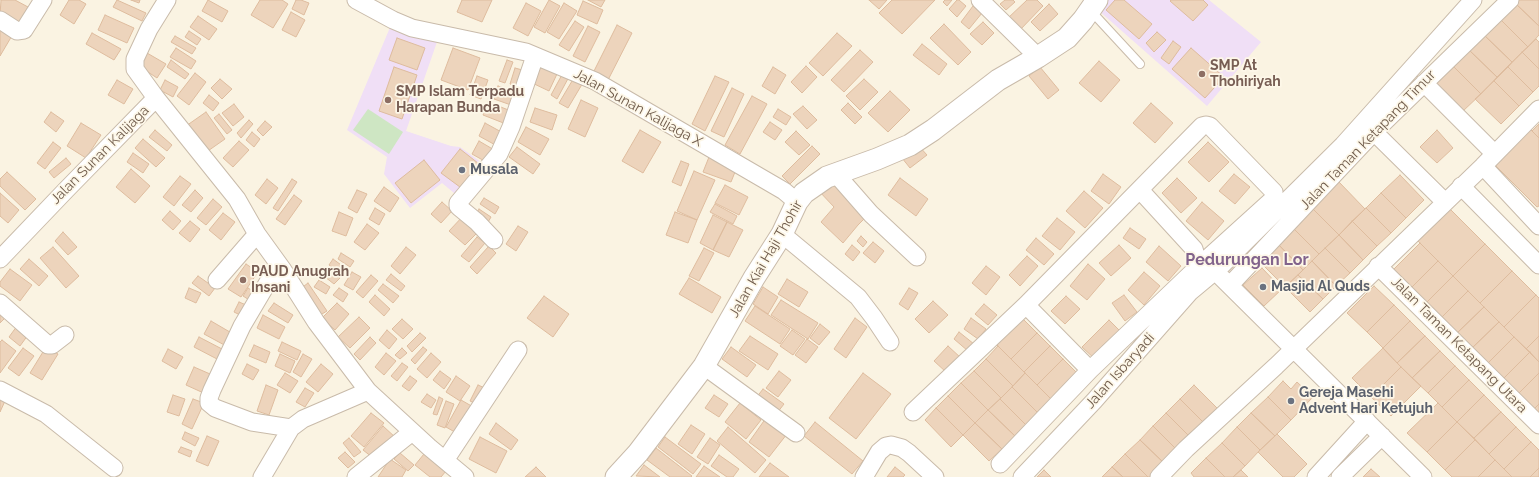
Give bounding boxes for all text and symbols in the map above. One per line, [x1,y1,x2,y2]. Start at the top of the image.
place label: SMP At Thohiriyah [1210,58,1281,90]
street label: Jalan Sunan Kalijaga X [571,66,705,150]
street label: Jalan Taman Ketapang Timur [1297,67,1439,213]
marker: SMP At Thohiriyah [1197,69,1207,79]
place label: SMP Islam Terpadu Harapan Bunda [396,84,524,116]
marker: SMP Islam Terpadu Harapan Bunda [383,95,393,105]
street label: Jalan Sunan Kalijaga [47,102,153,208]
place label: Musala [470,162,518,178]
marker: Musala [457,165,467,175]
street label: Jalan Kiai Haji Thohir [726,197,806,321]
district label: Pedurungan Lor [1185,250,1309,270]
place label: PAUD Anugrah Insani [251,264,349,296]
street label: Jalan Taman Ketapang Utara [1388,274,1530,416]
marker: PAUD Anugrah Insani [238,275,248,285]
place label: Masjid Al Quds [1271,279,1370,295]
marker: Masjid Al Quds [1258,282,1268,292]
street label: Jalan Isbaryadi [1082,330,1158,412]
place label: Gereja Masehi Advent Hari Ketujuh [1299,385,1433,418]
marker: Gereja Masehi Advent Hari Ketujuh [1286,396,1296,406]

